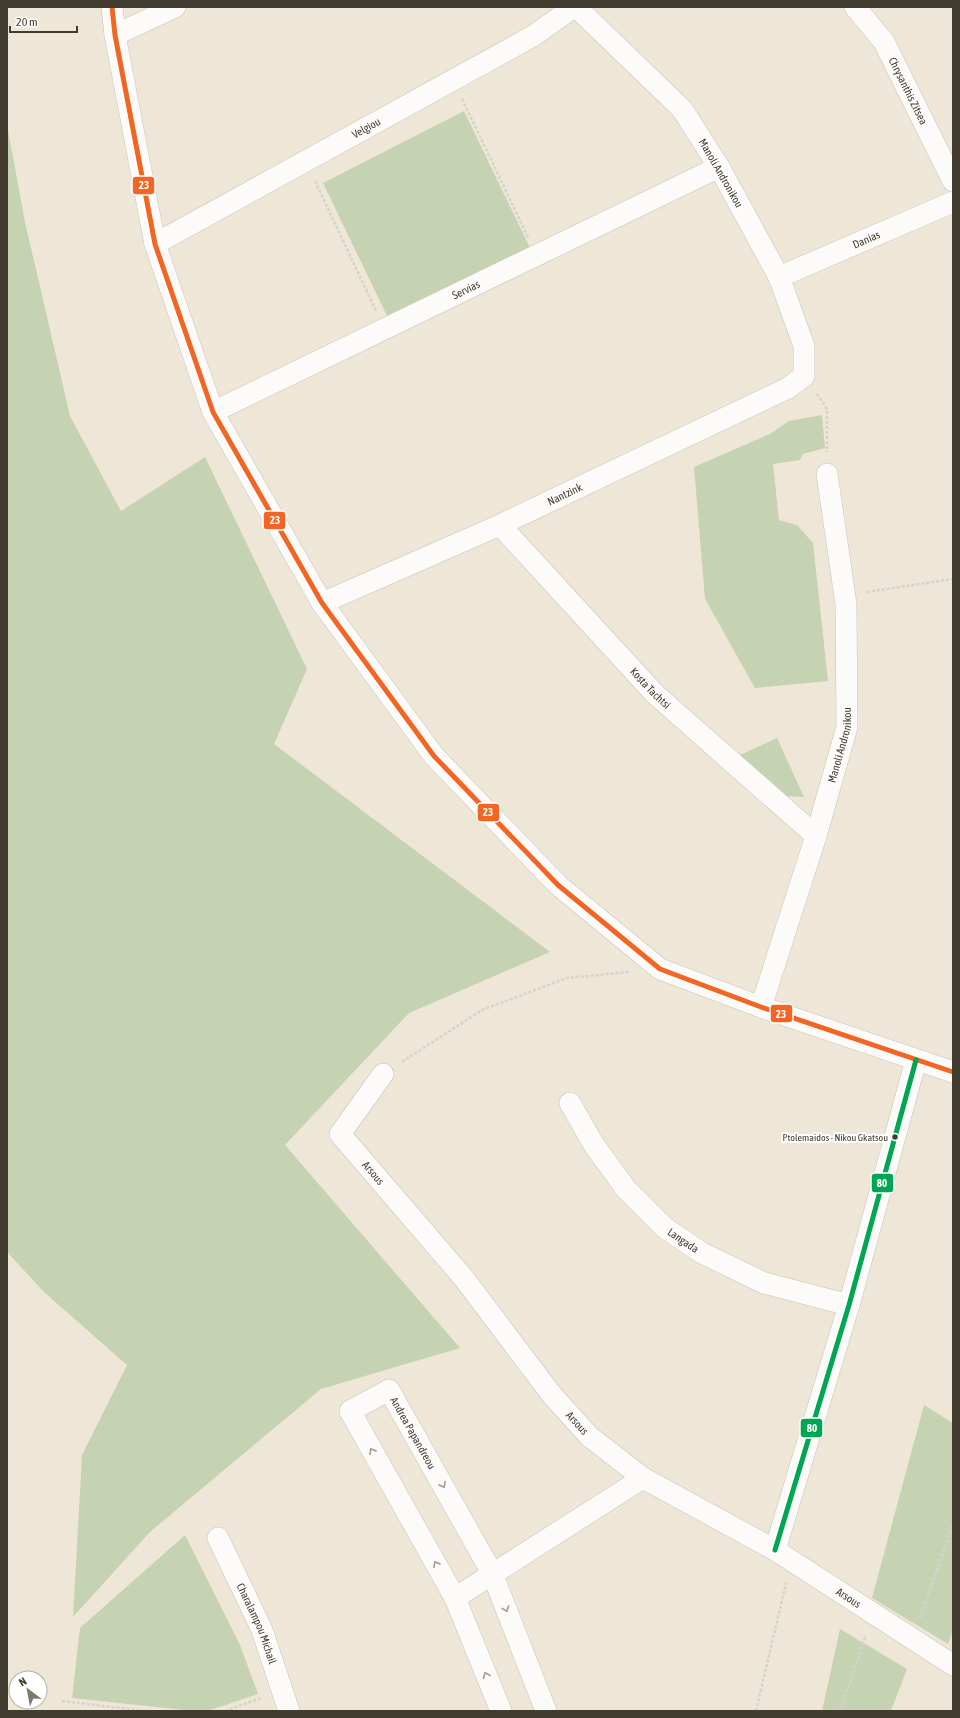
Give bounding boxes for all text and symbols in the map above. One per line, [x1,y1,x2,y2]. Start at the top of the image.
scale bar [10,8,77,34]
text: 20 m [16,15,38,29]
street label: Chrysanthis Zitsea [887,55,930,126]
street label: Velgiou [350,115,382,140]
street label: Manoli Andronikou [696,137,746,209]
line badge: 23 [132,176,155,195]
text: 23 [139,179,149,191]
street label: Danias [851,228,882,250]
street label: Servias [450,278,482,301]
street label: Nantzink [546,481,584,508]
line badge: 23 [263,511,286,530]
text: 23 [270,514,280,526]
street label: Kosta Tachtsi [628,665,673,711]
street label: Manoli Andronikou [825,707,853,784]
line badge: 23 [477,803,500,822]
text: 23 [483,806,493,818]
line badge: 23 [770,1004,793,1023]
text: 23 [776,1008,786,1020]
place label: Ptolemaidos - Nikou Gkatsou [783,1132,888,1143]
marker: Ptolemaidos - Nikou Gkatsou [890,1132,900,1142]
street label: Arsous [360,1159,387,1187]
line badge: 80 [871,1173,894,1193]
text: 80 [877,1177,887,1189]
street label: Langada [666,1226,701,1255]
street label: Andrea Papandreou [388,1395,438,1471]
street label: Arsous [564,1409,591,1437]
line badge: 80 [800,1418,823,1438]
text: 80 [807,1422,817,1434]
one-way arrow [370,1447,377,1455]
one-way arrow [438,1481,445,1488]
one-way arrow [433,1561,441,1568]
street label: Charalampou Michail [234,1581,279,1666]
street label: Arsous [834,1585,863,1610]
one-way arrow [502,1606,510,1613]
north arrow [8,1670,48,1710]
one-way arrow [483,1671,491,1678]
text: N [17,1675,29,1688]

